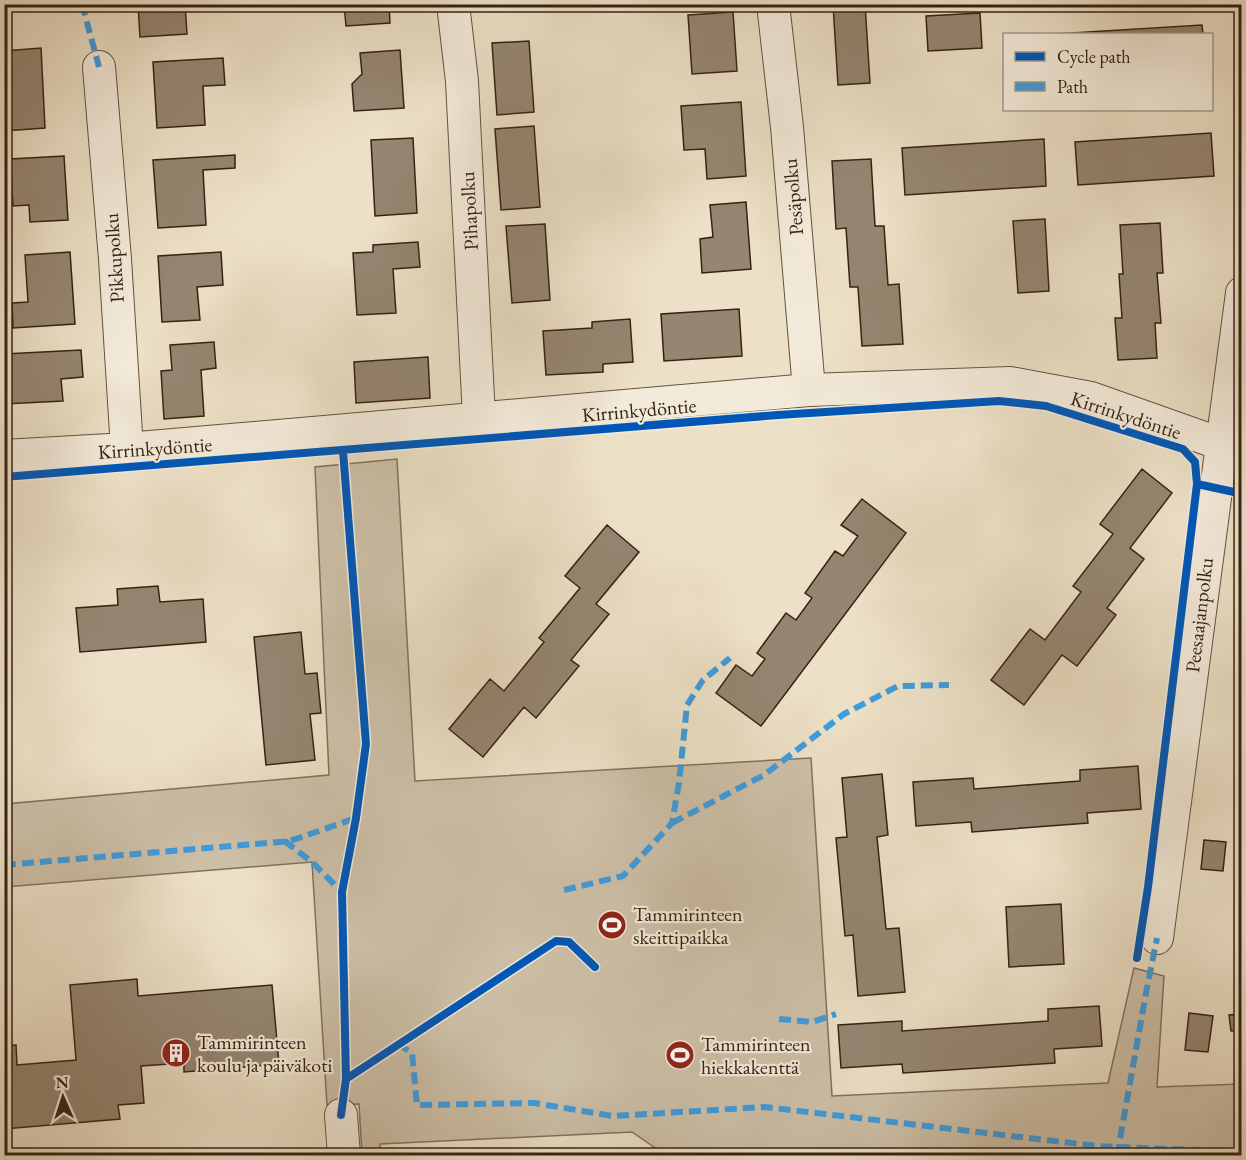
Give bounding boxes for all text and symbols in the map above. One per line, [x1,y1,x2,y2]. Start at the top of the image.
legend [1003,33,1213,111]
text: Cycle path [1057,45,1131,68]
text: Path [1057,75,1088,98]
street label: Pesäpolku [777,157,809,236]
street label: Pihapolku [454,170,484,251]
street label: Pikkupolku [98,212,130,304]
street label: Kirrinkydöntie [1068,385,1185,445]
street label: Kirrinkydöntie [581,392,697,428]
street label: Kirrinkydöntie [97,431,213,465]
street label: Peesaajanpolku [1179,556,1219,674]
place label: Tammirinteen skeittipaikka [633,901,743,950]
sports icon: Tammirinteen skeittipaikka [596,909,628,941]
place label: Tammirinteen koulu ja päiväkoti [197,1029,333,1078]
place label: Tammirinteen hiekkakenttä [701,1031,811,1080]
building icon: Tammirinteen koulu ja päiväkoti [160,1037,192,1069]
sports icon: Tammirinteen hiekkakenttä [664,1039,696,1071]
north arrow [33,1067,93,1127]
text: N [55,1072,69,1093]

